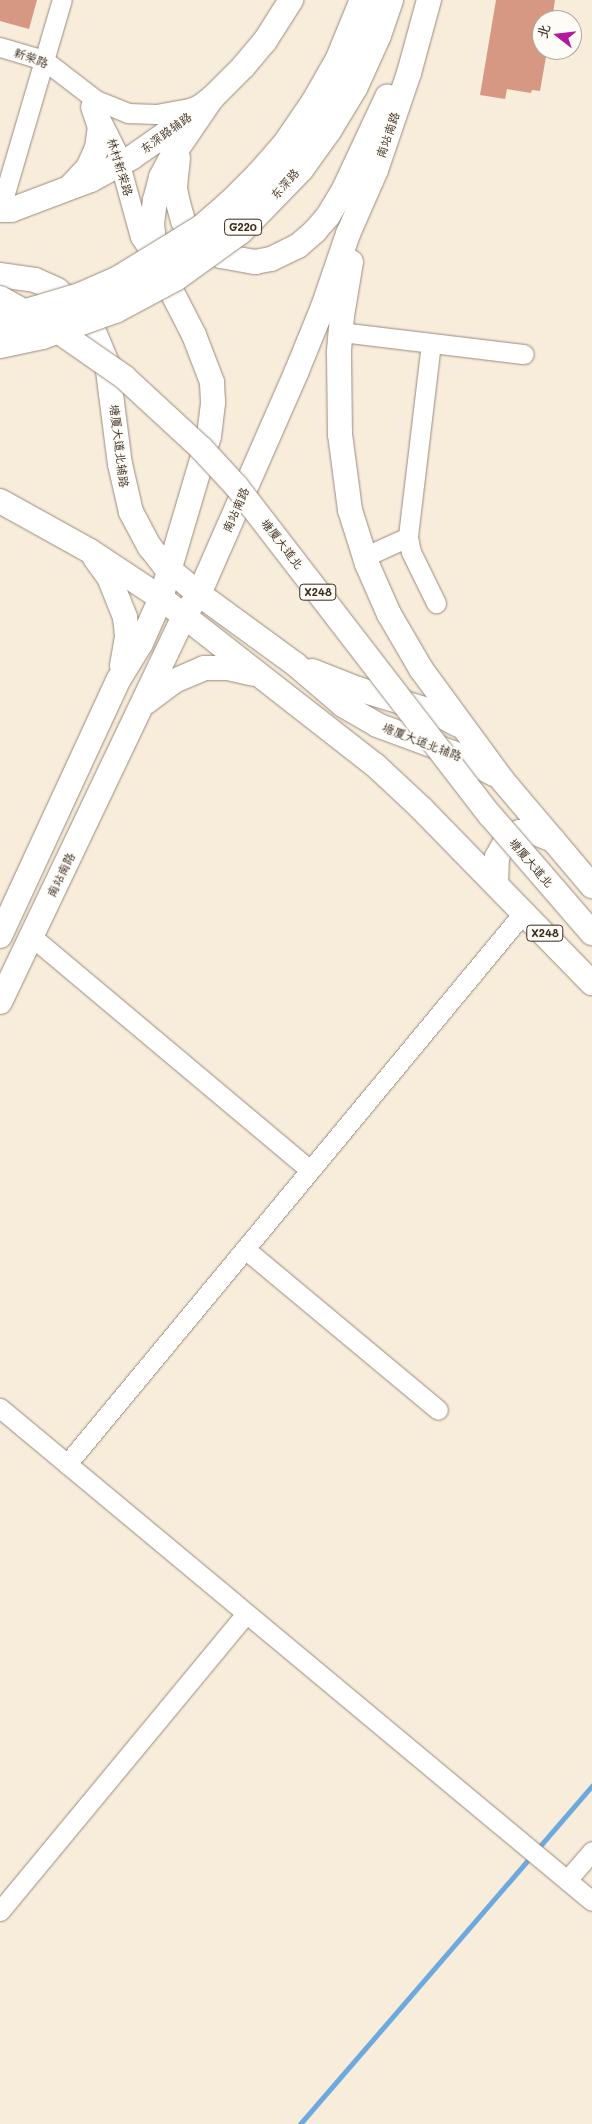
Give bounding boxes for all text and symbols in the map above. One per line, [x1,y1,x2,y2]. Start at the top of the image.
north arrow [532,10,582,60]
text: 北 [532,22,554,40]
street label: 新荣路 [12,45,50,71]
street label: 东深路辅路 [137,110,195,156]
street label: 南站南路 [373,110,403,160]
street label: 林村新荣路 [104,136,136,198]
street label: 东深路 [268,166,302,202]
road number: G220 [223,218,263,236]
street label: 塘厦大道北辅路 [107,403,131,489]
street label: 南站南路 [220,485,252,535]
street label: 塘厦大道北 [258,516,306,572]
road number: X248 [299,584,337,600]
street label: 塘厦大道北辅路 [380,720,464,764]
street label: 塘厦大道北 [506,836,556,890]
street label: 南站南路 [44,850,78,900]
road number: X248 [526,924,564,941]

